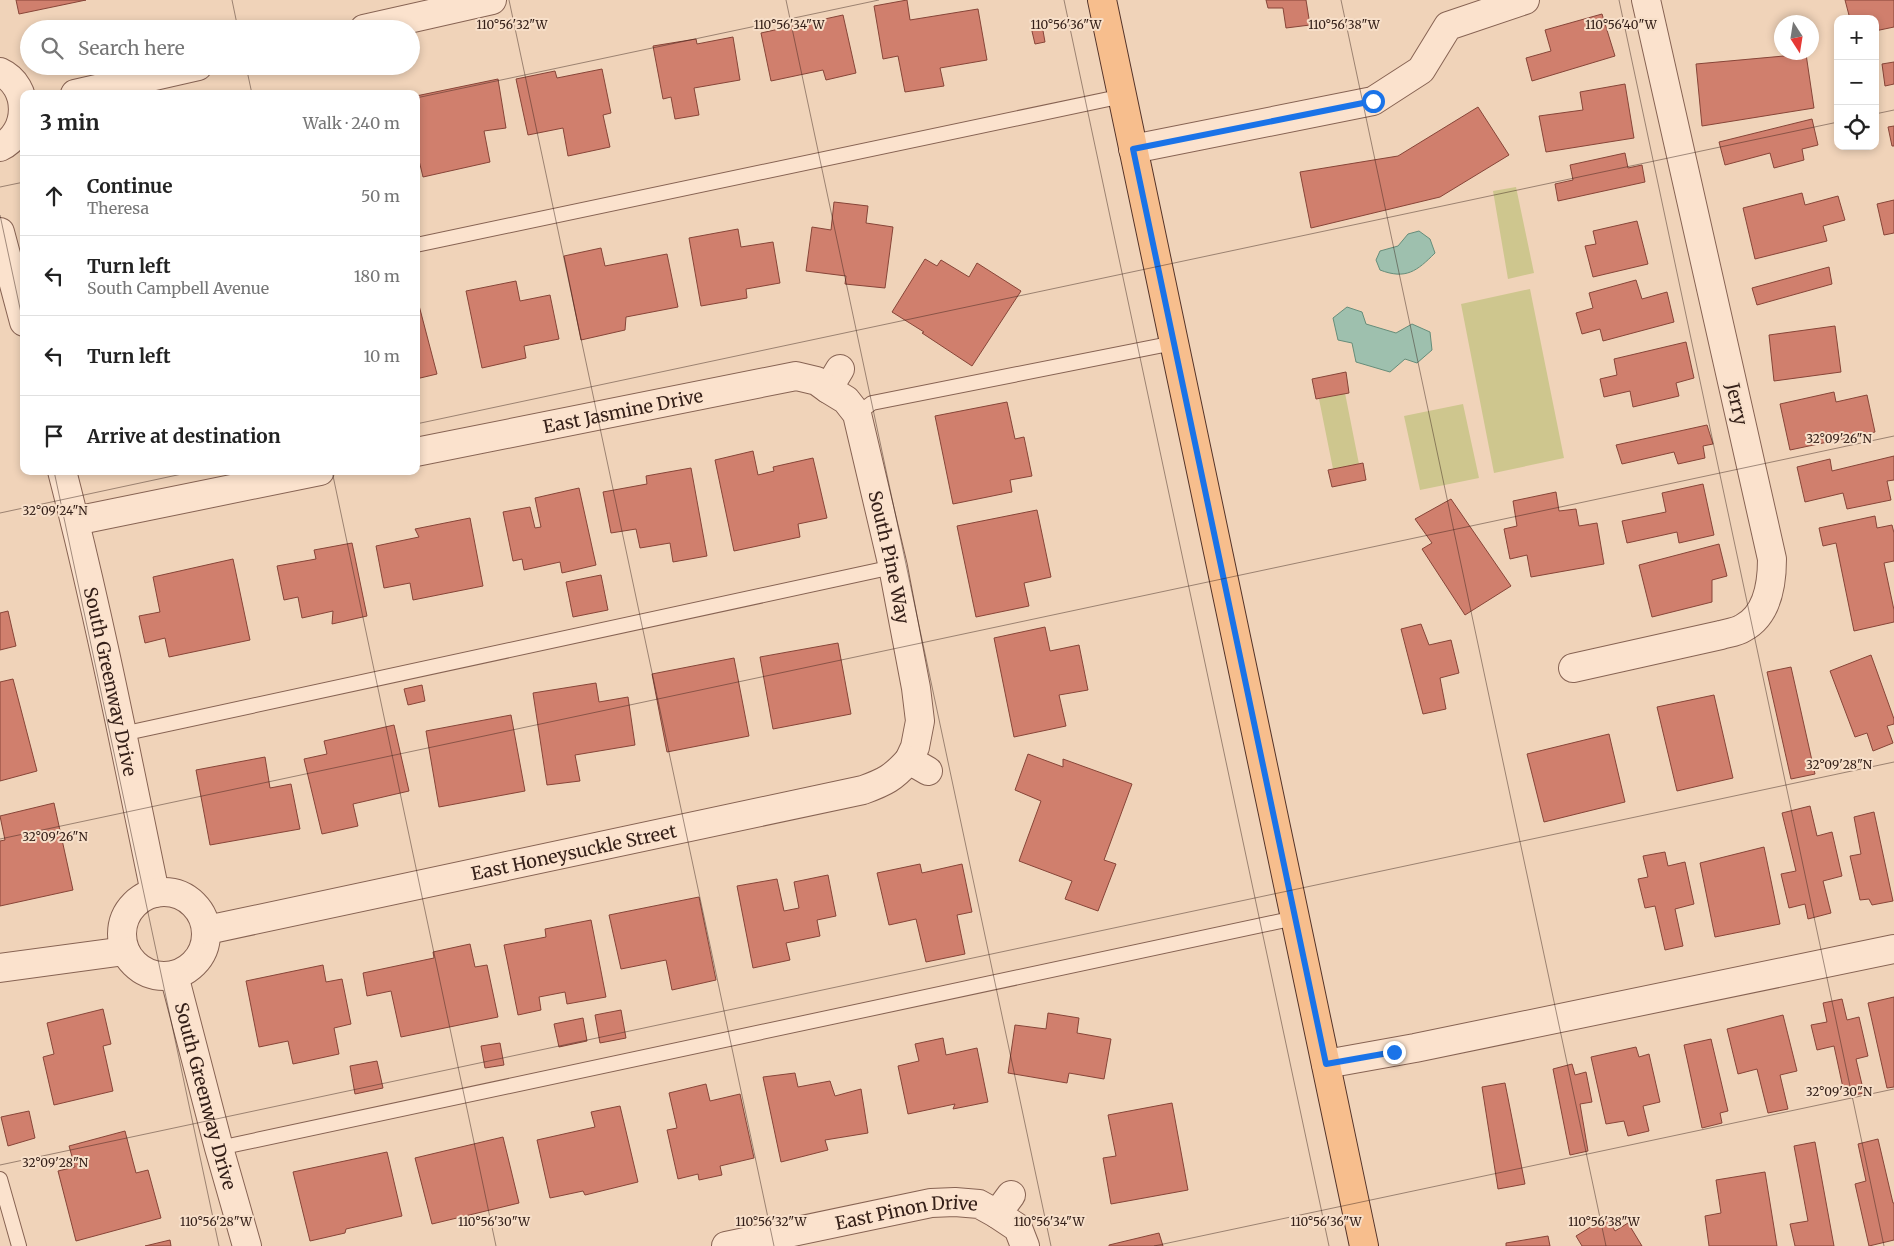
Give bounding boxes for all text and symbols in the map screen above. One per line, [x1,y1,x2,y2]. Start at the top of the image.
north arrow [1774,15,1819,60]
map controls [1834,15,1879,150]
button: + [1834,15,1879,60]
text: 110°56'32"W [476,17,549,32]
text: 110°56'34"W [754,17,825,32]
text: 110°56'36"W [1030,17,1103,32]
text: 110°56'38"W [1308,17,1381,32]
text: 110°56'40"W [1585,17,1658,32]
search box [20,20,420,75]
icon: search [38,34,66,62]
text: Search here [78,36,185,60]
button: − [1834,60,1879,105]
route start [1362,90,1385,113]
button: locate [1834,105,1879,150]
text: 3 min [40,109,99,136]
text: Walk · 240 m [303,113,400,133]
text: Continue [87,174,173,198]
icon: ahead [40,182,68,210]
text: 50 m [361,186,400,206]
text: Theresa [87,198,149,218]
text: Turn left [87,254,171,278]
icon: left [40,262,68,290]
text: 180 m [354,266,400,286]
text: South Campbell Avenue [87,278,269,298]
icon: left [40,342,68,370]
text: Turn left [87,344,171,368]
text: 10 m [363,346,400,366]
street label: Jerry [1721,380,1753,428]
street label: East Jasmine Drive [541,383,705,438]
icon: arrive [40,422,68,450]
text: Arrive at destination [87,424,281,448]
text: 32°09'26"N [1806,431,1872,446]
street label: South Pine Way [864,488,915,626]
text: 32°09'24"N [22,503,88,518]
street label: South Greenway Drive [79,585,142,778]
text: 32°09'28"N [1806,757,1873,772]
street label: East Honeysuckle Street [469,819,679,885]
text: 32°09'26"N [22,829,88,844]
street label: South Greenway Drive [170,1000,242,1192]
route end [1383,1041,1406,1064]
text: 32°09'30"N [1806,1084,1873,1099]
text: 32°09'28"N [22,1155,89,1170]
street label: East Pinon Drive [833,1190,979,1234]
text: 110°56'28"W [180,1214,253,1229]
text: 110°56'30"W [458,1214,531,1229]
text: 110°56'32"W [735,1214,808,1229]
text: 110°56'34"W [1014,1214,1085,1229]
text: 110°56'36"W [1290,1214,1363,1229]
text: 110°56'38"W [1568,1214,1641,1229]

